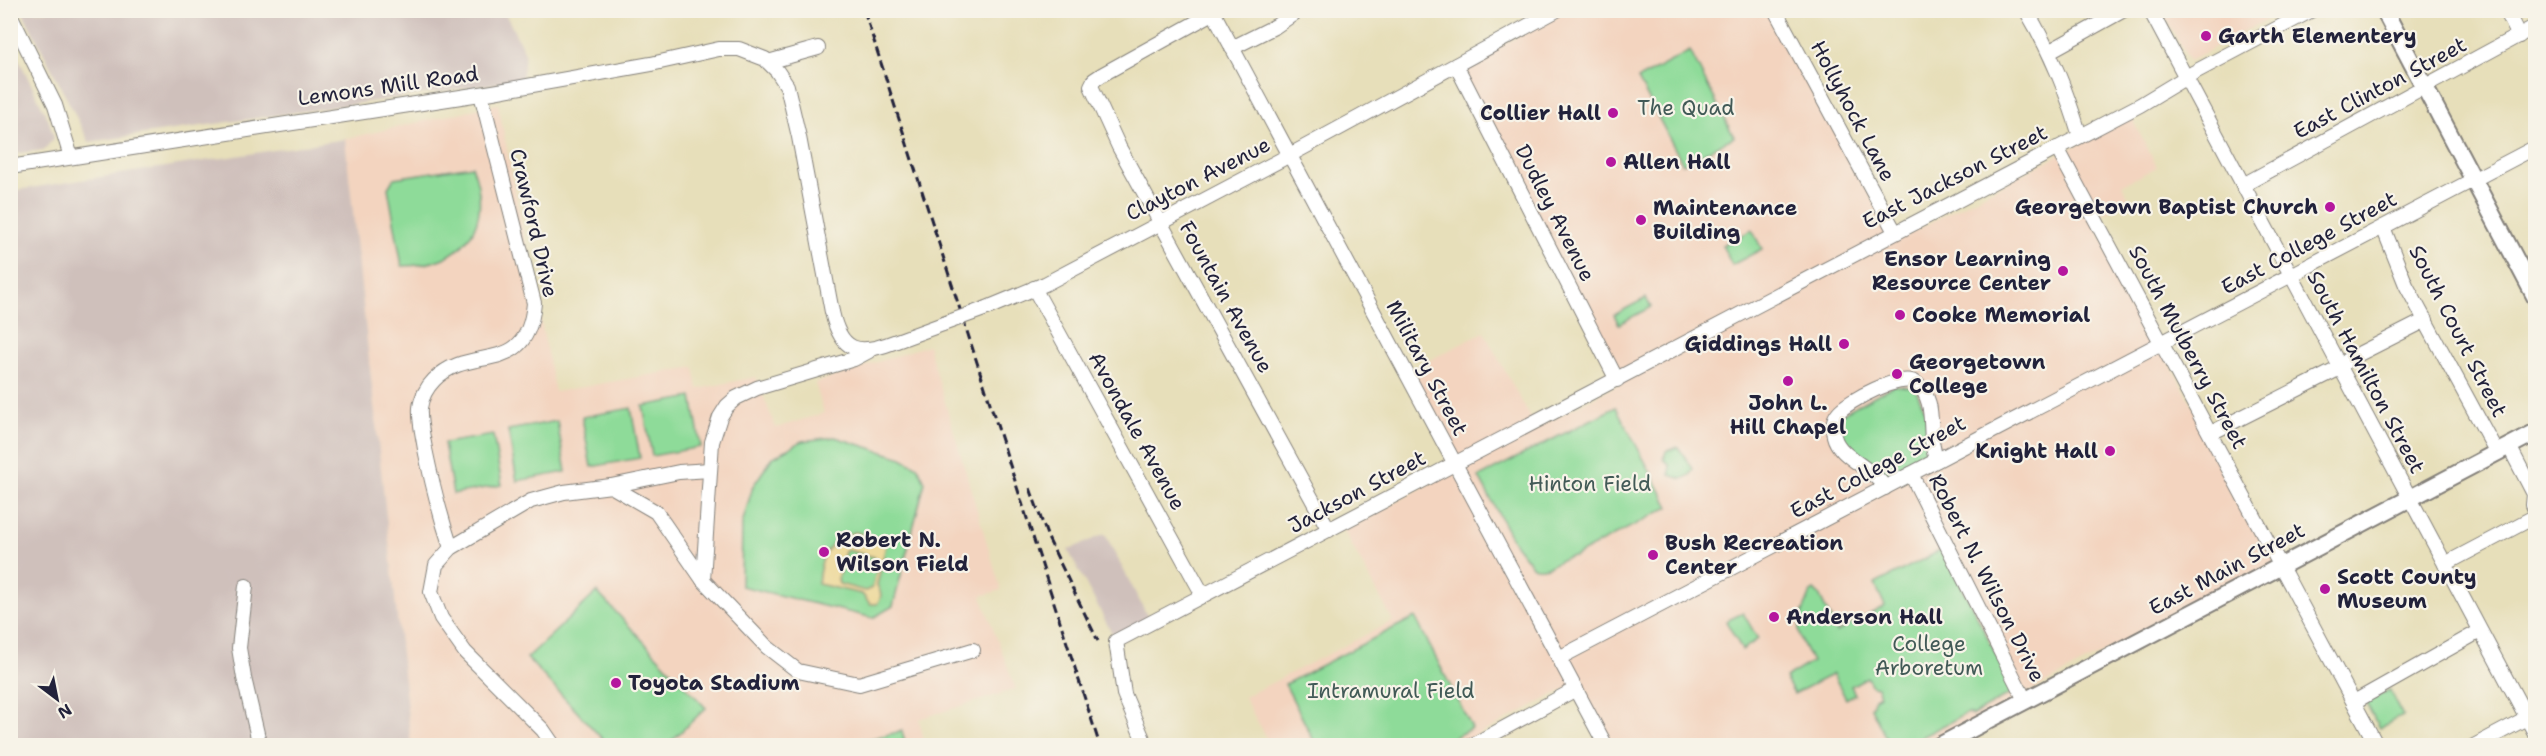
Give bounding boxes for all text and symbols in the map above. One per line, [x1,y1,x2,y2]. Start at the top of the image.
place label: Garth Elementery [2218,22,2417,50]
marker: Garth Elementery [2199,29,2213,43]
street label: East Clinton Street [2289,31,2471,145]
street label: Hollyhock Lane [1804,36,1902,186]
street label: Lemons Mill Road [296,59,480,113]
park label: The Quad [1637,94,1735,122]
place label: Collier Hall [1480,99,1601,127]
marker: Collier Hall [1606,106,1620,120]
street label: East Jackson Street [1858,118,2052,236]
street label: Clayton Avenue [1121,130,1275,228]
street label: Dudley Avenue [1508,140,1602,286]
street label: Crawford Drive [503,146,565,300]
place label: Allen Hall [1623,148,1730,176]
marker: Allen Hall [1604,155,1618,169]
street label: East College Street [2216,185,2402,301]
place label: Georgetown Baptist Church [2015,193,2318,221]
place label: Maintenance Building [1653,194,1797,246]
marker: Georgetown Baptist Church [2323,200,2337,214]
marker: Maintenance Building [1634,213,1648,227]
street label: Fountain Avenue [1173,216,1279,378]
street label: South Mulberry Street [2122,240,2254,454]
street label: South Court Street [2402,240,2514,422]
place label: Ensor Learning Resource Center [1872,245,2051,297]
marker: Ensor Learning Resource Center [2056,264,2070,278]
street label: South Hamilton Street [2301,266,2431,478]
street label: Military Street [1380,295,1474,441]
place label: Cooke Memorial [1912,301,2090,329]
marker: Cooke Memorial [1893,308,1907,322]
place label: Giddings Hall [1684,330,1832,358]
marker: Giddings Hall [1837,337,1851,351]
street label: Avondale Avenue [1082,347,1192,515]
place label: Georgetown College [1909,348,2045,400]
marker: Georgetown College [1890,367,1904,381]
marker: John L. Hill Chapel [1781,374,1795,388]
place label: John L. Hill Chapel [1730,389,1846,441]
street label: East College Street [1785,409,1971,525]
place label: Knight Hall [1975,437,2098,465]
street label: Jackson Street [1283,444,1431,540]
marker: Knight Hall [2103,444,2117,458]
street label: Robert N. Wilson Drive [1922,469,2052,687]
park label: Hinton Field [1529,470,1651,498]
street label: East Main Street [2144,516,2310,622]
place label: Robert N. Wilson Field [836,526,969,578]
place label: Bush Recreation Center [1665,529,1843,581]
marker: Robert N. Wilson Field [817,545,831,559]
marker: Bush Recreation Center [1646,548,1660,562]
place label: Scott County Museum [2337,563,2477,615]
marker: Scott County Museum [2318,582,2332,596]
place label: Anderson Hall [1786,603,1943,631]
marker: Anderson Hall [1767,610,1781,624]
park label: College Arboretum [1875,630,1983,682]
north arrow [27,669,87,729]
place label: Toyota Stadium [628,669,800,697]
marker: Toyota Stadium [609,676,623,690]
park label: Intramural Field [1307,677,1475,705]
text: N [54,699,76,724]

